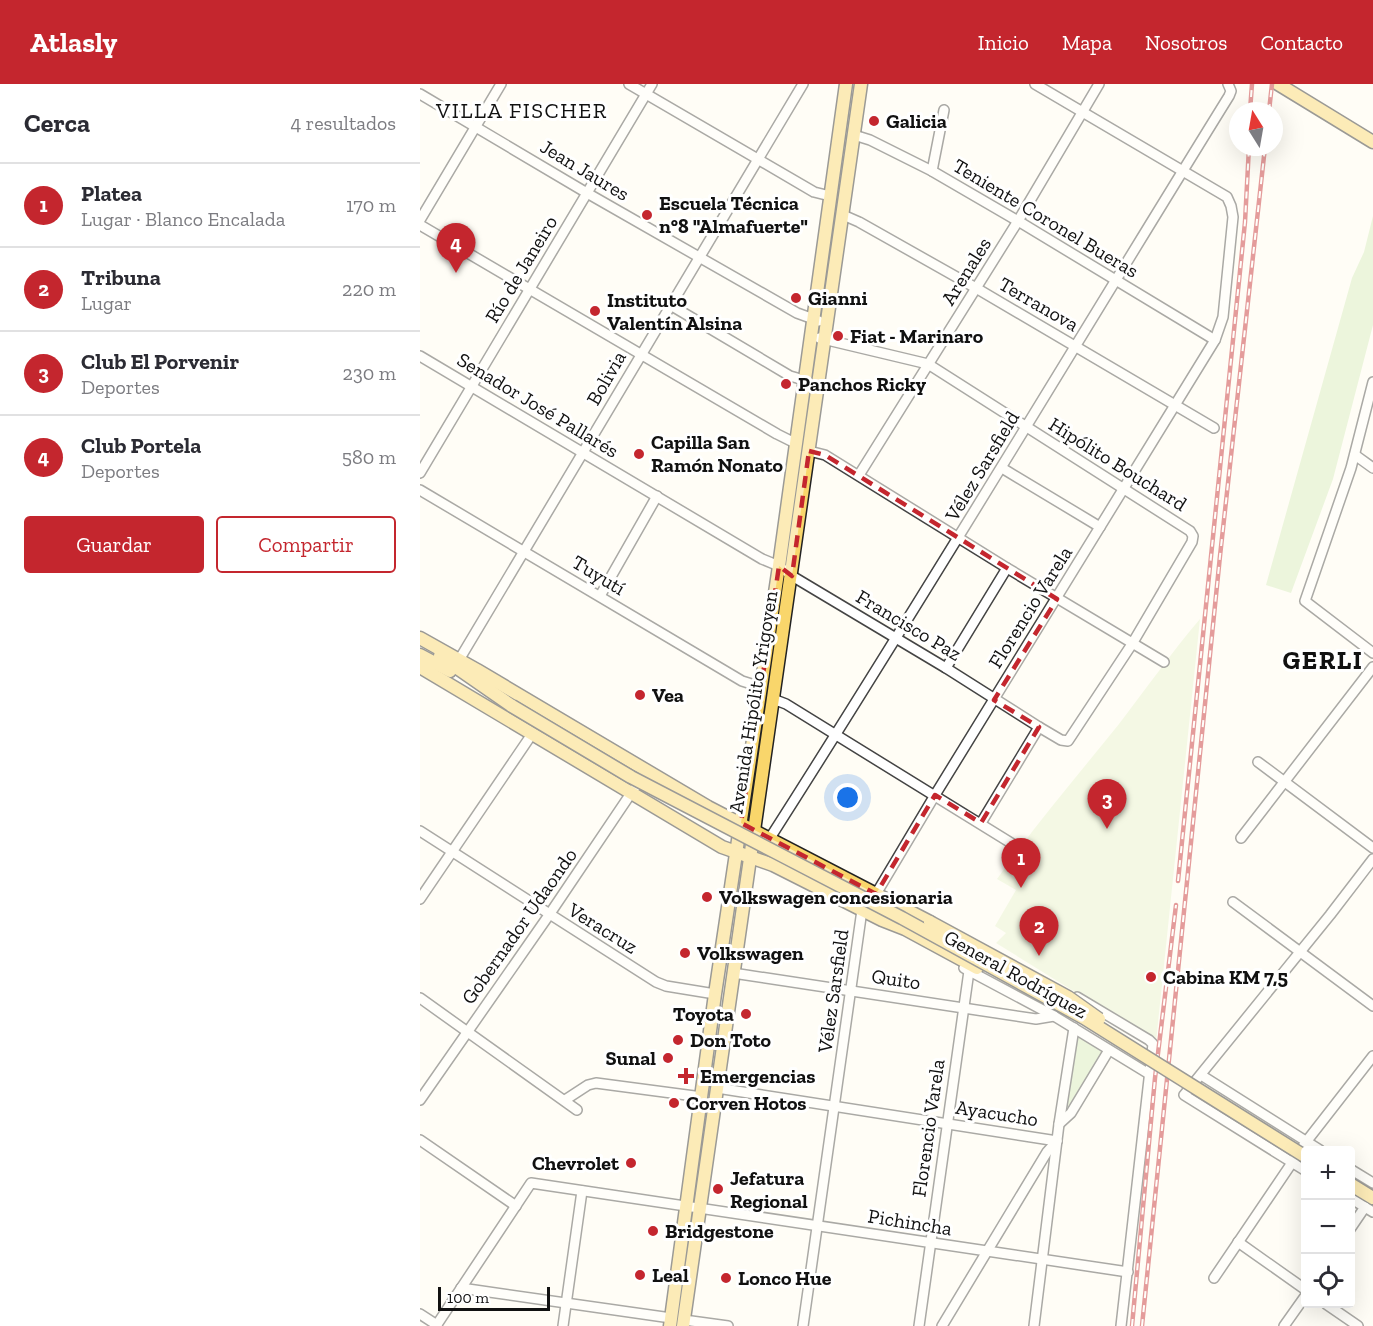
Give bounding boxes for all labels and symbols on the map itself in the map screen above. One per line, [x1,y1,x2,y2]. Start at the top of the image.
district label: VILLA FISCHER [435,97,608,124]
north arrow [1229,102,1283,156]
place label: Galicia [886,109,947,133]
marker: Galicia [867,114,881,128]
street label: Jean Jaures [536,134,634,206]
street label: Teniente Coronel Bueras [949,153,1143,283]
place label: Escuela Técnica n°8 "Almafuerte" [659,191,808,238]
marker: Escuela Técnica n°8 "Almafuerte" [640,208,654,222]
street label: Río de Janeiro [480,211,562,327]
pin: 4 [436,224,476,273]
street label: Arenales [936,233,996,309]
street label: Terranova [995,272,1083,337]
place label: Gianni [808,286,867,310]
place label: Instituto Valentín Alsina [607,288,742,335]
marker: Gianni [789,291,803,305]
marker: Instituto Valentín Alsina [588,304,602,318]
place label: Fiat - Marinaro [850,324,984,348]
marker: Fiat - Marinaro [831,329,845,343]
street label: Bolivia [581,346,631,409]
street label: Senador José Pallarés [453,347,623,463]
place label: Panchos Ricky [798,372,926,396]
marker: Panchos Ricky [779,377,793,391]
street label: Vélez Sarsfield [939,407,1024,526]
street label: Hipólito Bouchard [1045,412,1191,516]
place label: Capilla San Ramón Nonato [651,430,784,477]
marker: Capilla San Ramón Nonato [632,447,646,461]
street label: Florencio Varela [983,541,1077,672]
street label: Tuyutí [568,550,630,600]
street label: Francisco Paz [852,584,966,666]
street label: Avenida Hipólito Yrigoyen [724,589,783,815]
district label: GERLI [1283,644,1363,676]
place label: Vea [652,683,684,707]
marker: Vea [633,688,647,702]
pin: 3 [1088,780,1126,829]
your location [833,783,862,812]
pin: 1 [1002,838,1040,888]
street label: Gobernador Udaondo [456,843,582,1009]
place label: Volkswagen concesionaria [719,885,953,909]
marker: Volkswagen concesionaria [700,890,714,904]
street label: Veracruz [563,897,642,959]
pin: 2 [1020,906,1058,956]
street label: General Rodríguez [940,925,1092,1023]
street label: Vélez Sarsfield [812,928,854,1055]
place label: Volkswagen [697,941,804,965]
marker: Volkswagen [678,946,692,960]
street label: Quito [870,964,922,994]
place label: Cabina KM 7,5 [1163,965,1288,989]
marker: Cabina KM 7,5 [1144,970,1158,984]
place label: Toyota [673,1002,734,1026]
marker: Toyota [739,1007,753,1021]
place label: Don Toto [690,1028,772,1052]
marker: Don Toto [671,1033,685,1047]
place label: Sunal [605,1046,656,1070]
marker: Sunal [661,1051,675,1065]
street label: Florencio Varela [906,1057,950,1199]
place label: Emergencias [700,1064,815,1088]
marker: Emergencias [677,1067,695,1085]
place label: Corven Hotos [686,1091,807,1115]
street label: Ayacucho [954,1095,1040,1131]
marker: Corven Hotos [667,1096,681,1110]
place label: Chevrolet [532,1151,620,1175]
marker: Chevrolet [624,1156,638,1170]
place label: Jefatura Regional [730,1166,808,1213]
marker: Jefatura Regional [711,1182,725,1196]
street label: Pichincha [866,1204,954,1241]
place label: Bridgestone [665,1219,774,1243]
marker: Bridgestone [646,1224,660,1238]
place label: Leal [652,1263,689,1287]
place label: Lonco Hue [738,1266,832,1290]
marker: Leal [633,1268,647,1282]
marker: Lonco Hue [719,1271,733,1285]
scale bar [438,1284,550,1312]

